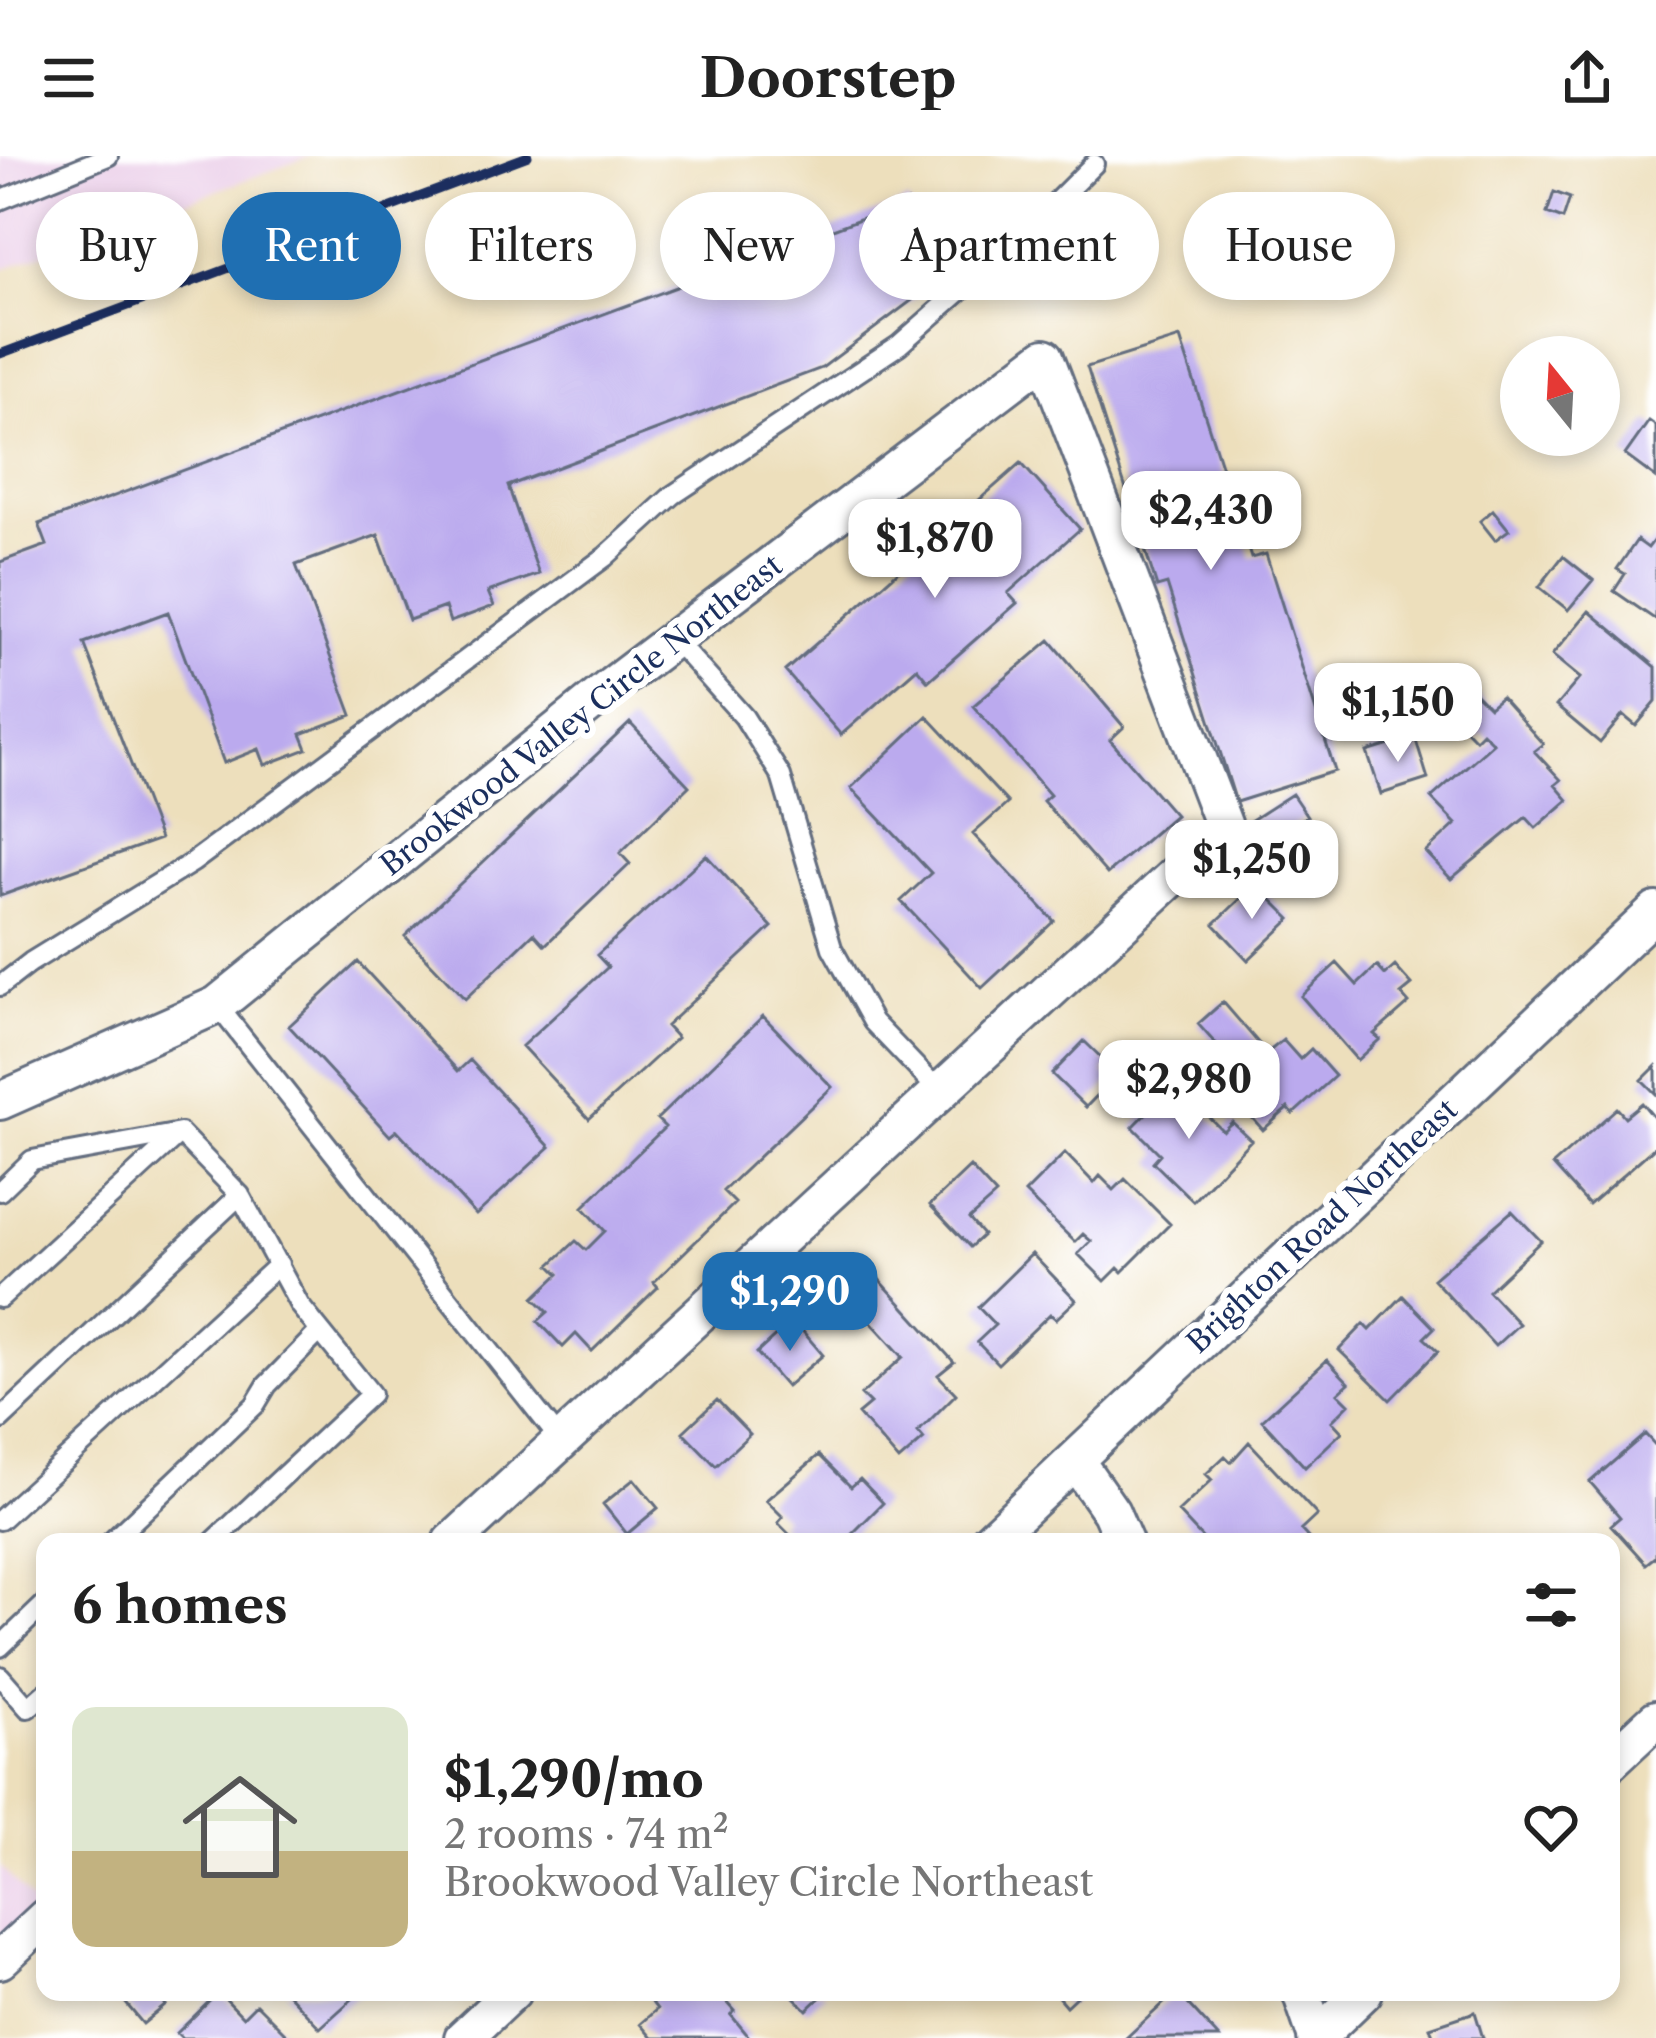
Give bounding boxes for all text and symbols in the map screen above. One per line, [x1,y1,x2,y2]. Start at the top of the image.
icon: menu [36,45,102,111]
text: Doorstep [700,45,956,111]
icon: share [1554,45,1620,111]
chip: Buy [36,192,198,300]
chip: Rent [222,192,401,300]
chip: Filters [425,192,636,300]
chip: New [660,192,835,300]
chip: Apartment [859,192,1159,300]
chip: House [1183,192,1395,300]
north arrow [1500,336,1620,456]
map controls [1500,336,1620,456]
pin: $2,430 [1113,471,1309,573]
text: $2,430 [1148,486,1274,534]
pin: $1,870 [837,499,1033,601]
text: $1,870 [875,514,995,562]
street label: Brookwood Valley Circle Northeast [373,546,789,883]
pin: $1,150 [1300,663,1496,765]
text: $1,150 [1341,678,1455,726]
pin: $1,250 [1154,820,1350,922]
text: $1,250 [1192,835,1312,883]
pin: $2,980 [1091,1040,1287,1142]
text: $2,980 [1126,1055,1252,1103]
street label: Brighton Road Northeast [1179,1091,1465,1361]
pin: $1,290 [692,1252,888,1354]
text: $1,290 [729,1267,851,1315]
icon: filters [1518,1572,1584,1638]
text: 6 homes [72,1574,288,1636]
text: $1,290/mo [444,1748,704,1810]
icon: home [168,1755,312,1899]
icon: heart [1518,1794,1584,1860]
text: 2 rooms · 74 m² [444,1810,729,1858]
text: Brookwood Valley Circle Northeast [444,1858,1093,1906]

